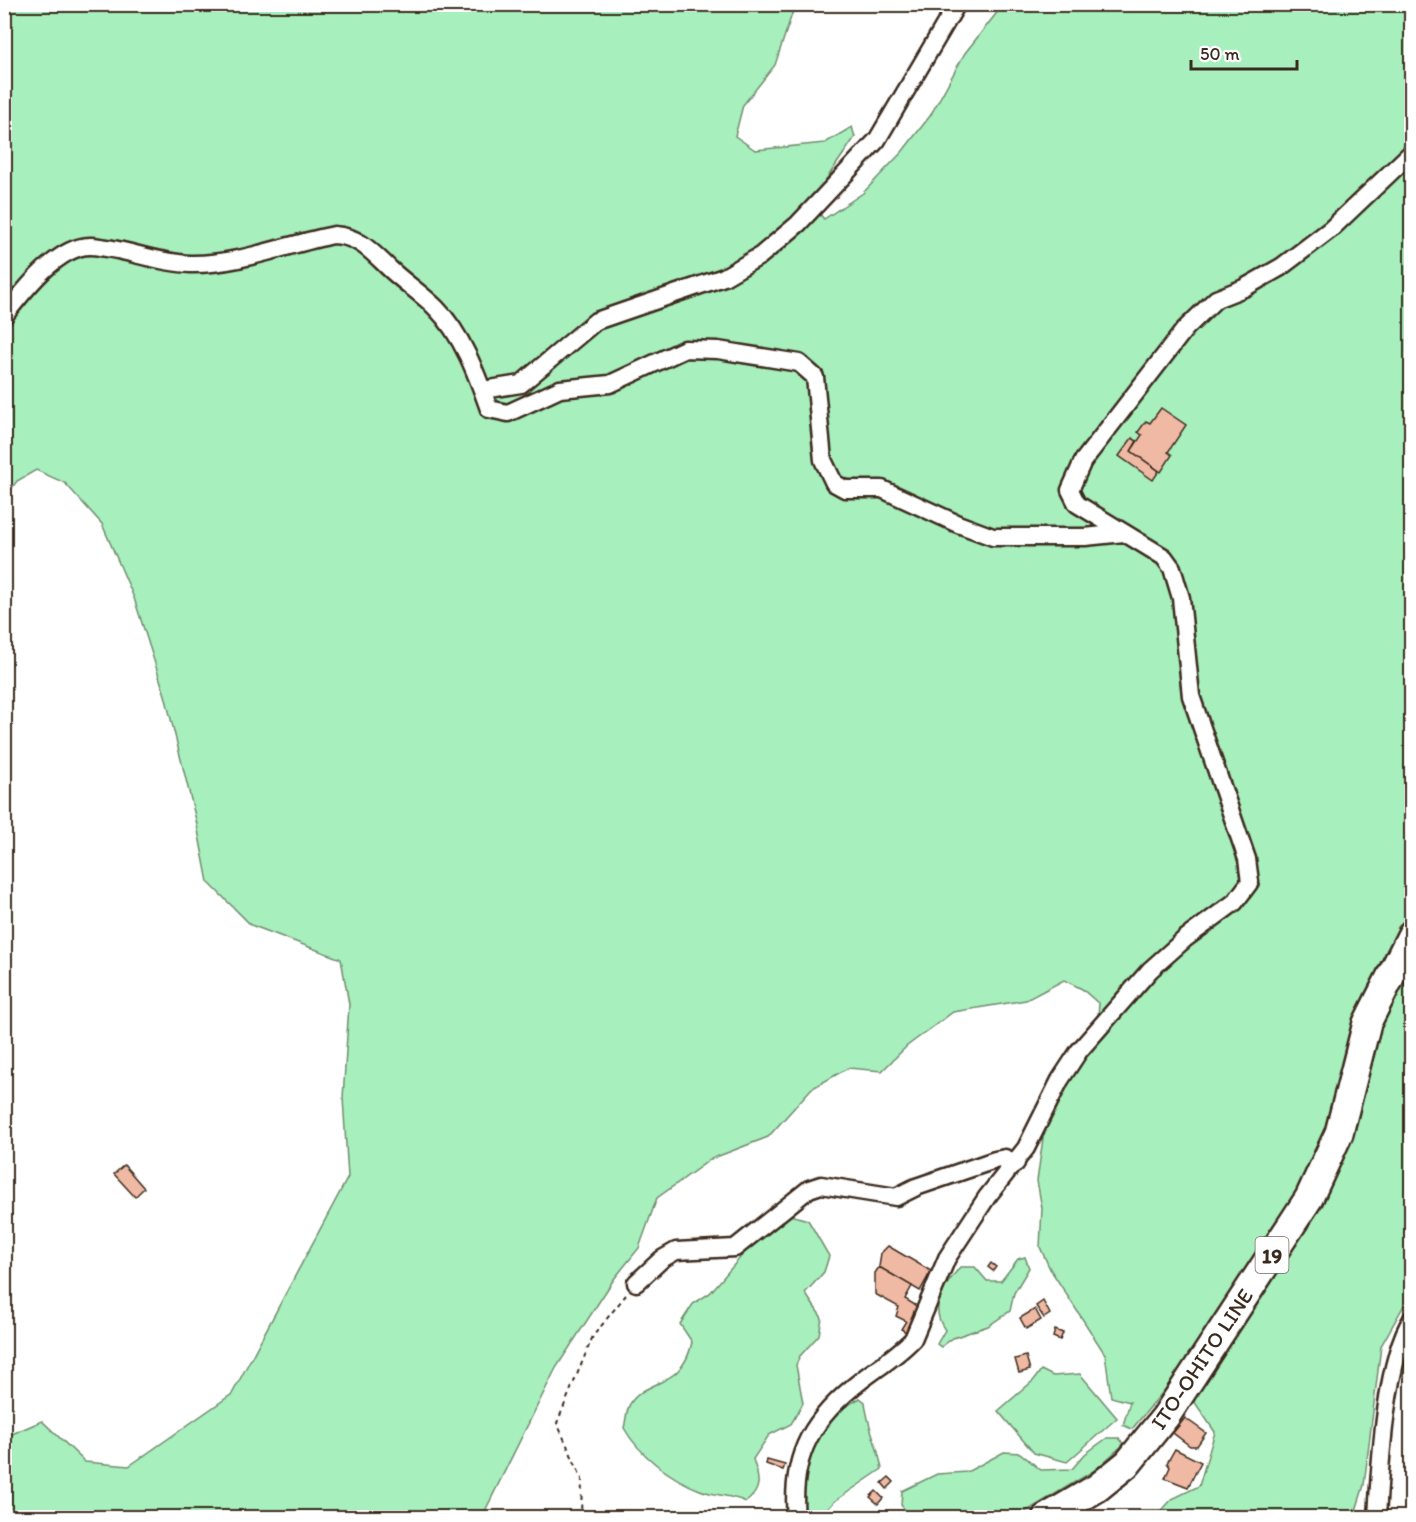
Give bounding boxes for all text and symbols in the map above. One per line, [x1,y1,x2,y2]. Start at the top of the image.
scale bar [1191,33,1298,71]
text: 50 m [1200,43,1240,65]
road number: 19 [1256,1237,1288,1273]
street label: ITO-OHITO LINE [1145,1283,1259,1435]

